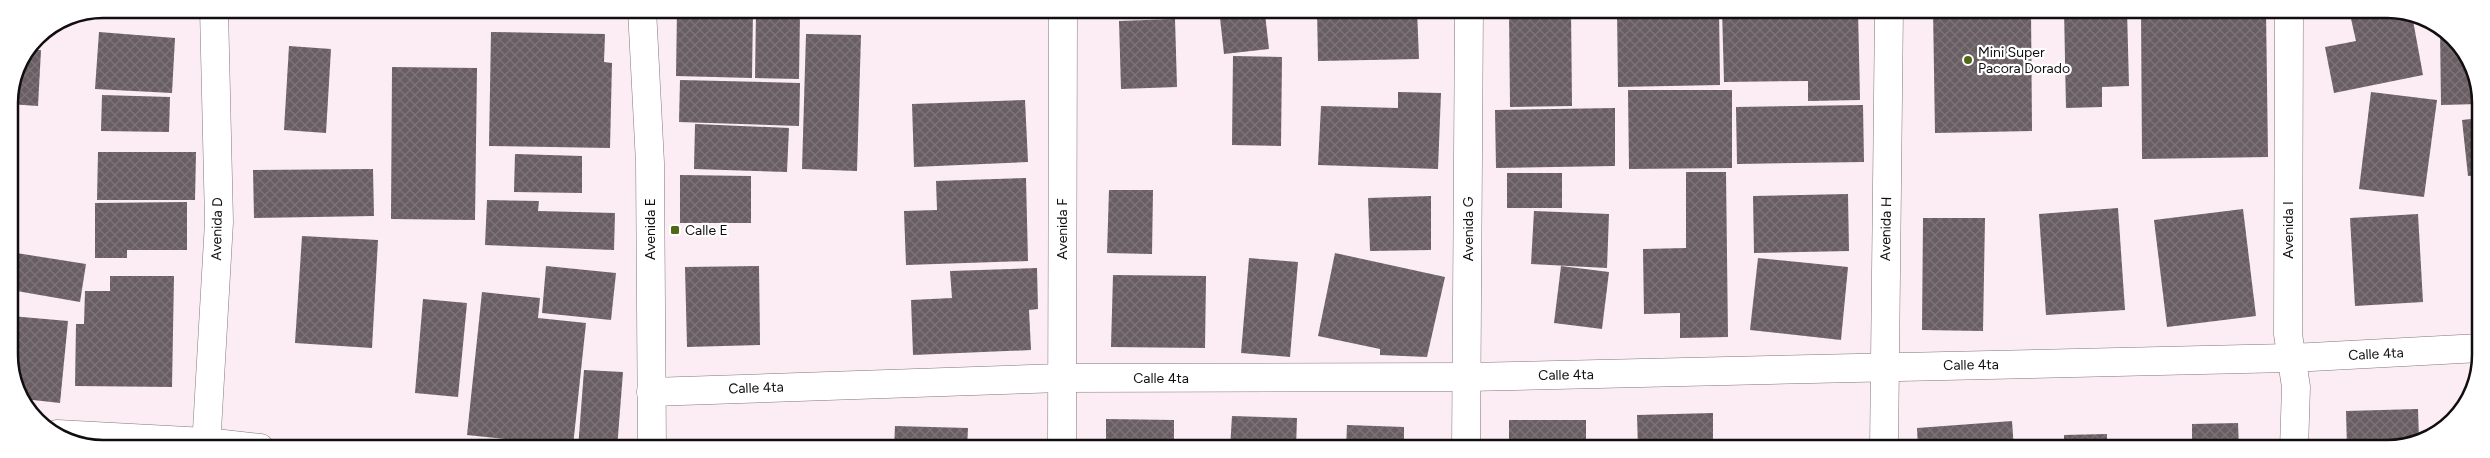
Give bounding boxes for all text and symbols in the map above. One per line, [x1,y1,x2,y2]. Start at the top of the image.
place label: Mini Super Pacora Dorado [1978,44,2070,77]
marker: Mini Super Pacora Dorado [1962,54,1974,66]
street label: Avenida G [1460,196,1477,261]
street label: Avenida D [208,197,226,261]
street label: Avenida H [1877,197,1895,261]
street label: Avenida E [642,198,659,260]
street label: Avenida F [1054,198,1071,260]
street label: Avenida I [2280,201,2297,259]
place label: Calle E [685,222,728,239]
marker: Calle E [669,224,681,236]
street label: Calle 4ta [2348,344,2404,364]
street label: Calle 4ta [1943,356,1999,374]
street label: Calle 4ta [1538,366,1594,384]
street label: Calle 4ta [1133,370,1189,387]
street label: Calle 4ta [728,379,784,397]

